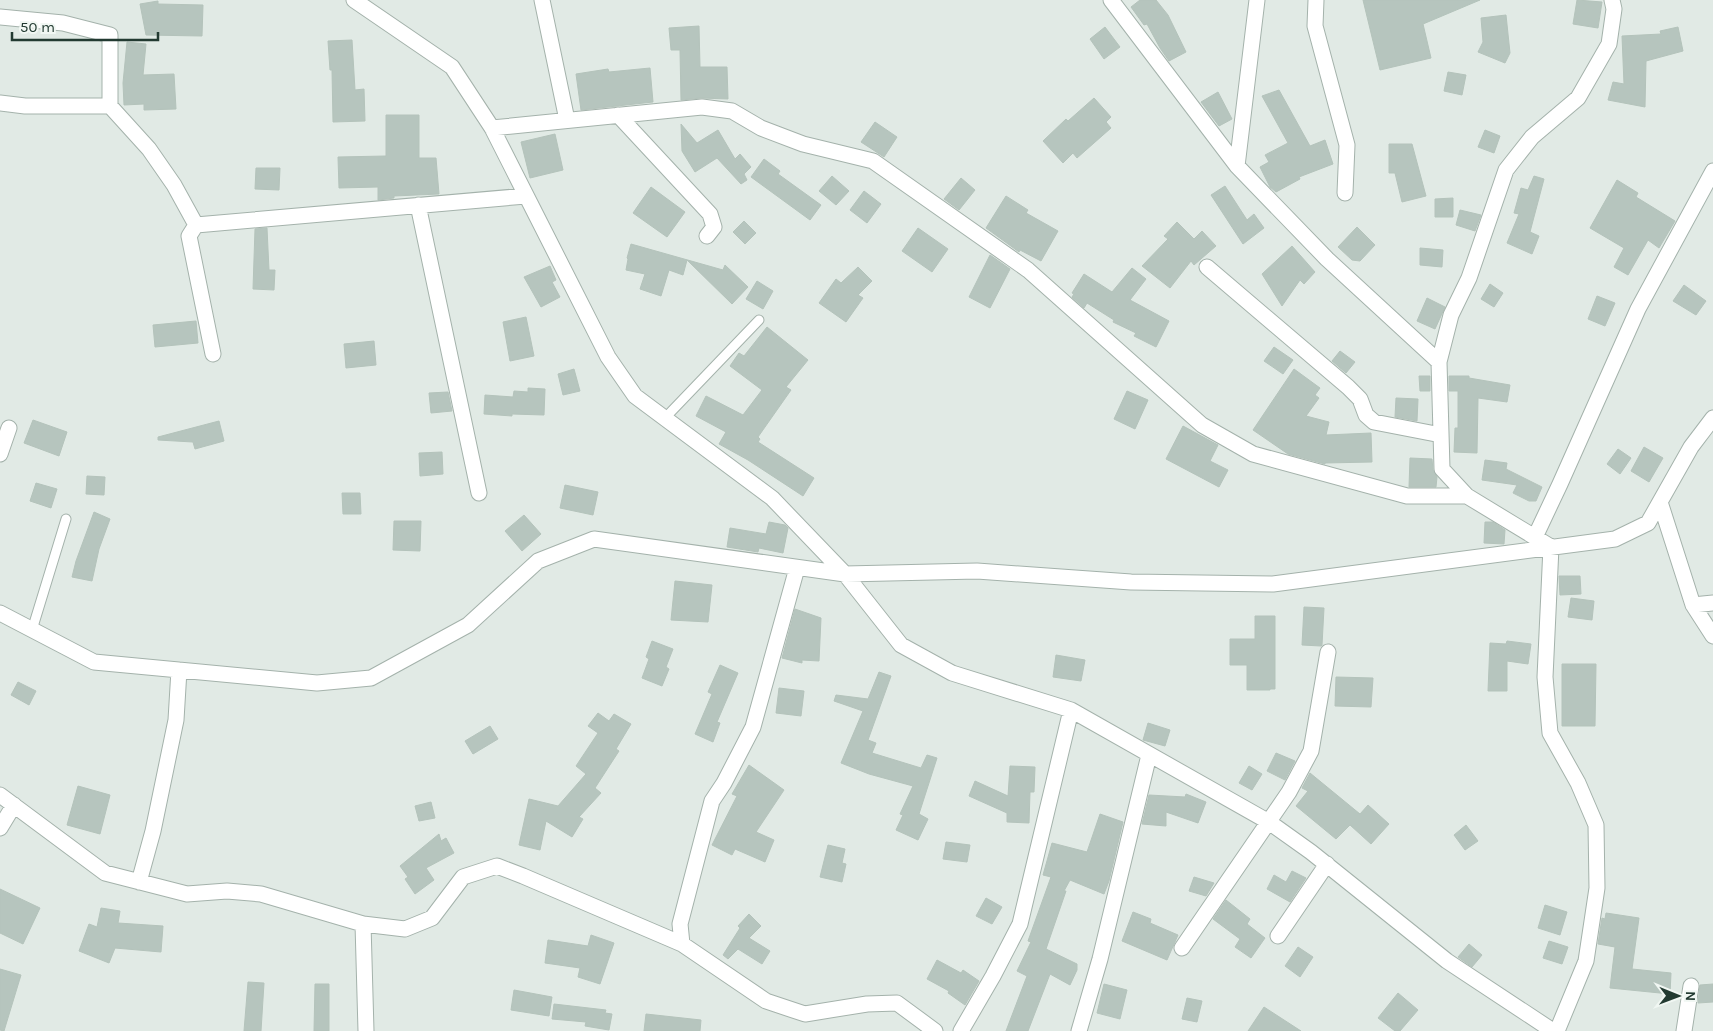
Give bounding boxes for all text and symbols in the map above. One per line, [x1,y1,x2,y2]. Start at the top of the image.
scale bar [12,10,159,42]
text: 50 m [20,18,55,36]
north arrow [1653,971,1703,1021]
text: N [1682,991,1699,1001]

